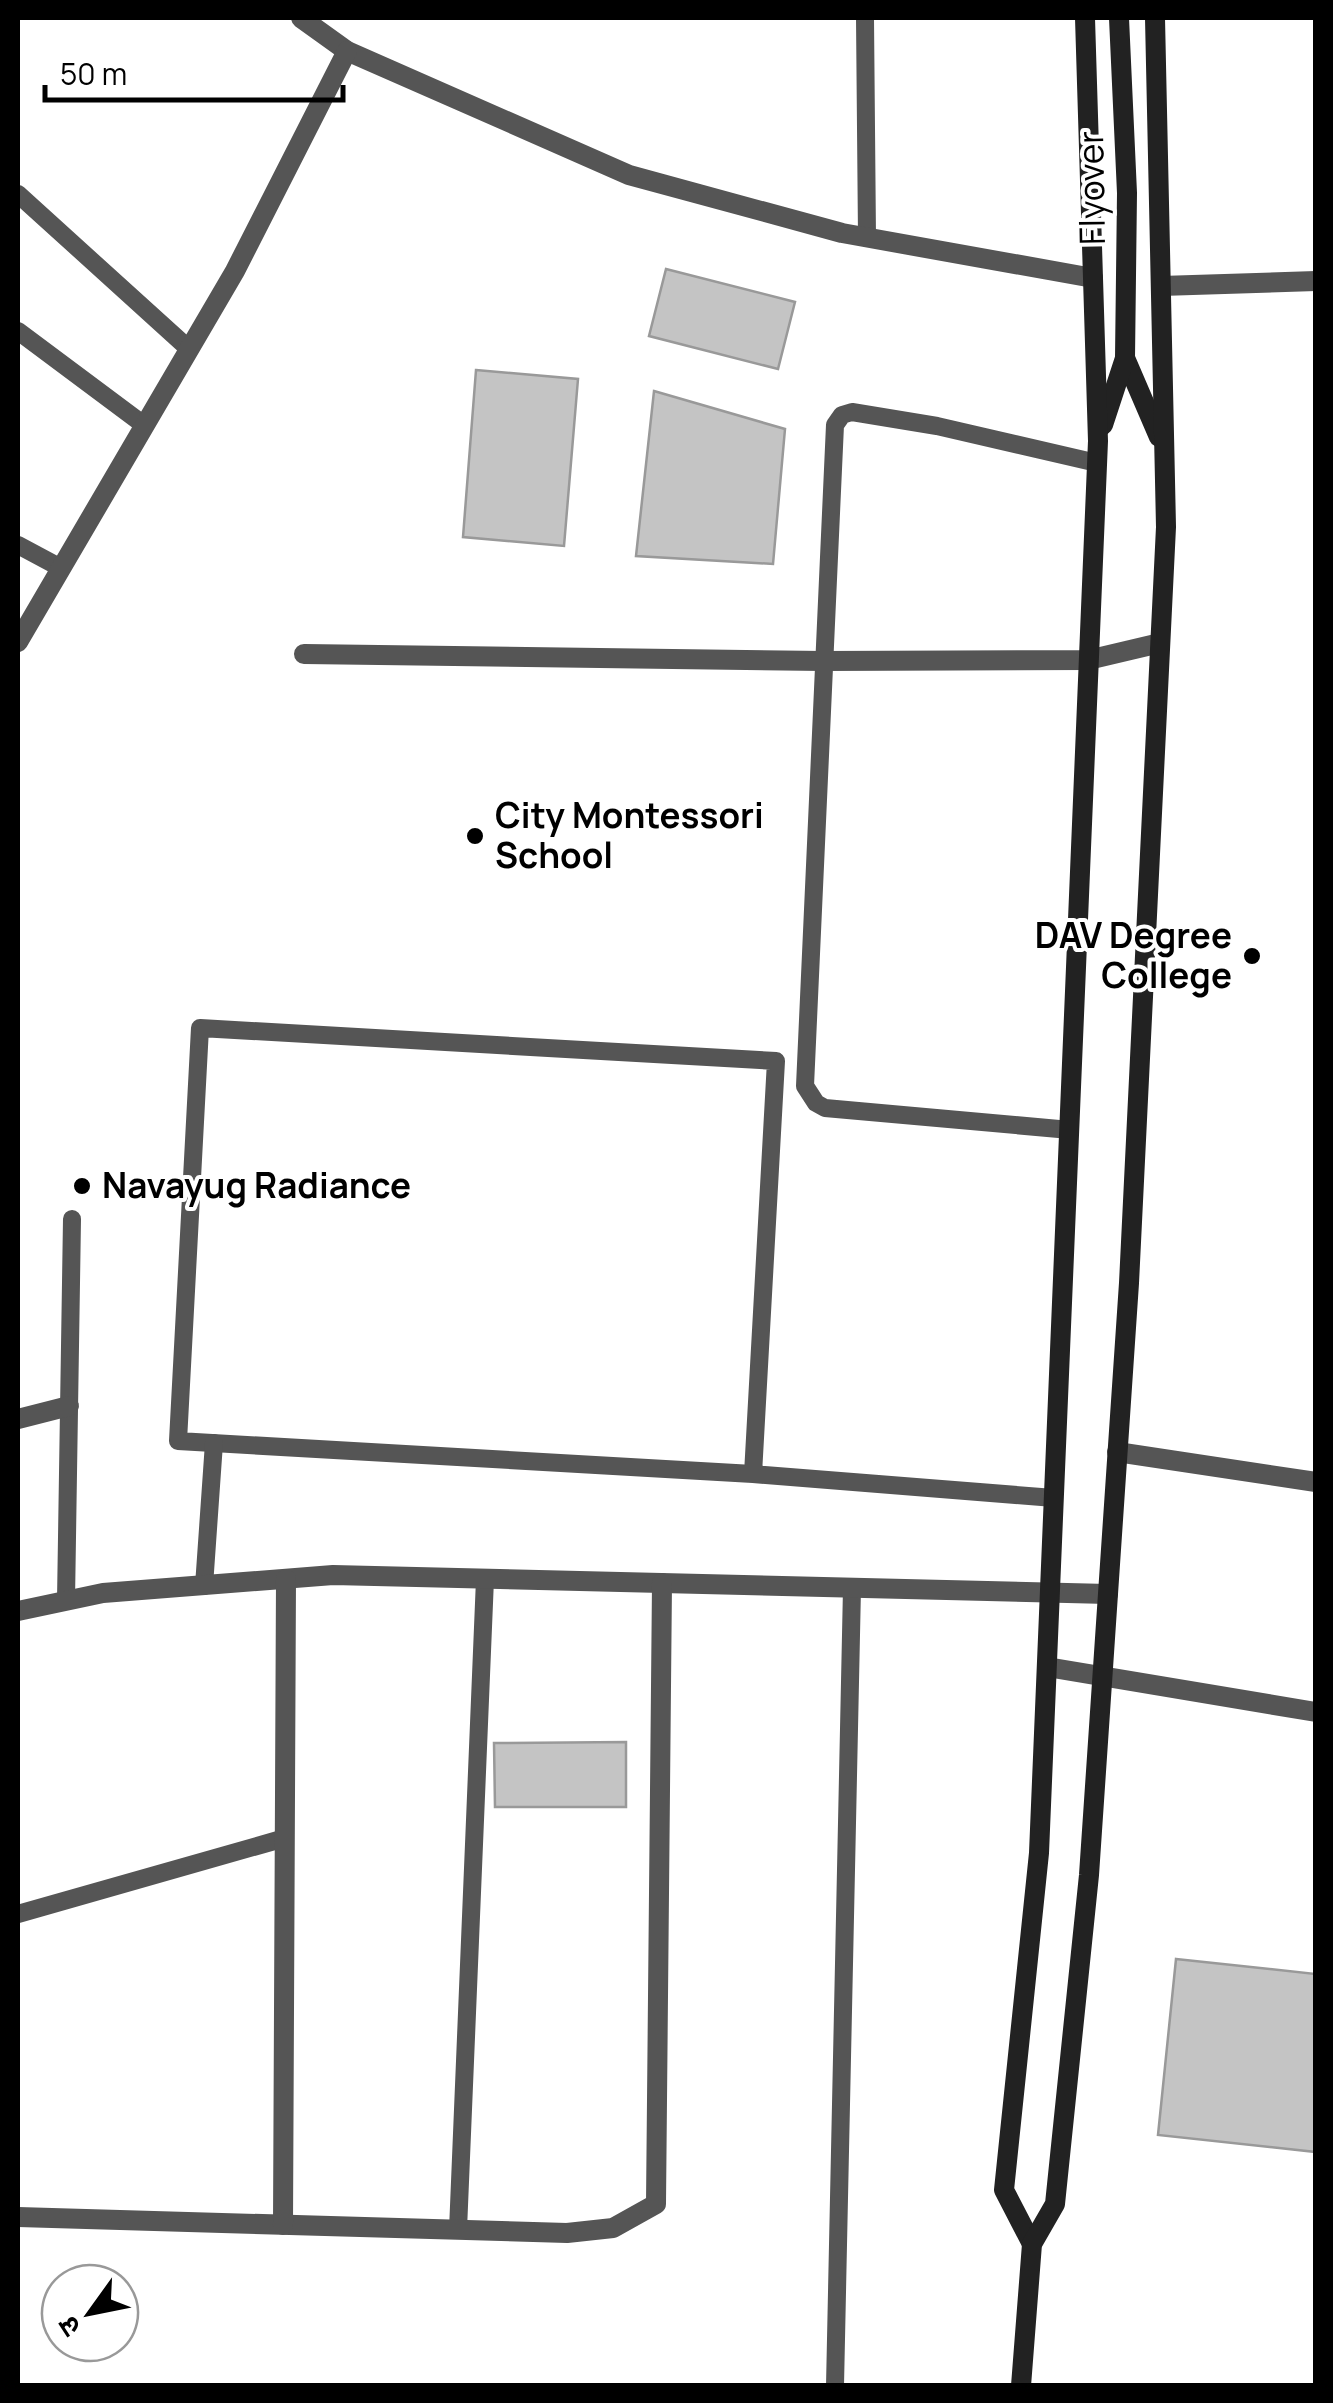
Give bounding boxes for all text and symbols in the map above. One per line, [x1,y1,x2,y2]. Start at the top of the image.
scale bar [45,40,342,102]
text: 50 m [60,53,127,94]
street label: Flyover [1066,131,1116,245]
place label: City Montessori School [495,791,764,879]
marker: City Montessori School [464,825,486,847]
place label: DAV Degree College [1035,911,1232,999]
marker: DAV Degree College [1241,945,1263,967]
place label: Navayug Radiance [102,1161,411,1209]
marker: Navayug Radiance [71,1175,93,1197]
north arrow [40,2263,140,2363]
text: उ [47,2309,89,2344]

